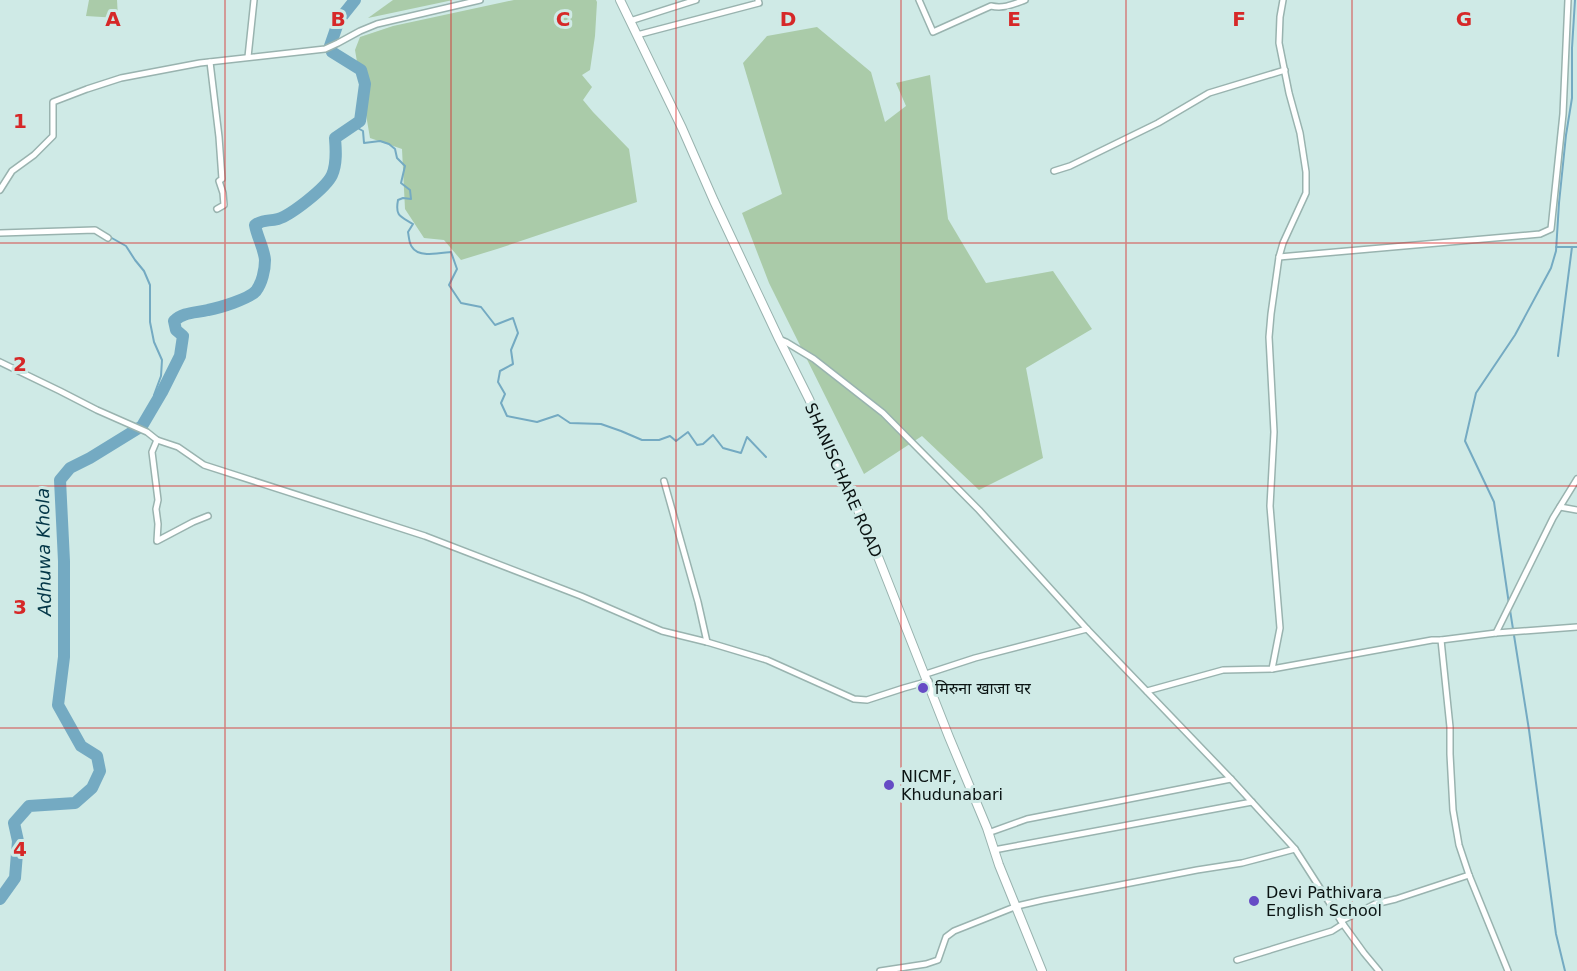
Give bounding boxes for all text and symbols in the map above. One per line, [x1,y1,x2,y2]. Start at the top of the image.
text: A [105,7,121,31]
text: B [330,7,346,31]
text: C [556,7,570,31]
text: D [780,7,796,31]
text: E [1007,7,1021,31]
text: F [1232,7,1246,31]
text: G [1456,7,1472,31]
text: 1 [13,109,27,133]
text: 2 [13,352,27,376]
street label: SHANISCHARE ROAD [801,400,886,560]
water label: Adhuwa Khola [32,488,55,617]
text: 3 [13,595,27,619]
place label: मिरुना खाजा घर [935,679,1031,698]
marker: मिरुना खाजा घर [916,681,930,695]
place label: NICMF, Khudunabari [901,767,1003,804]
marker: NICMF, Khudunabari [882,778,896,792]
text: 4 [13,837,27,861]
place label: Devi Pathivara English School [1266,883,1382,920]
marker: Devi Pathivara English School [1247,894,1261,908]

